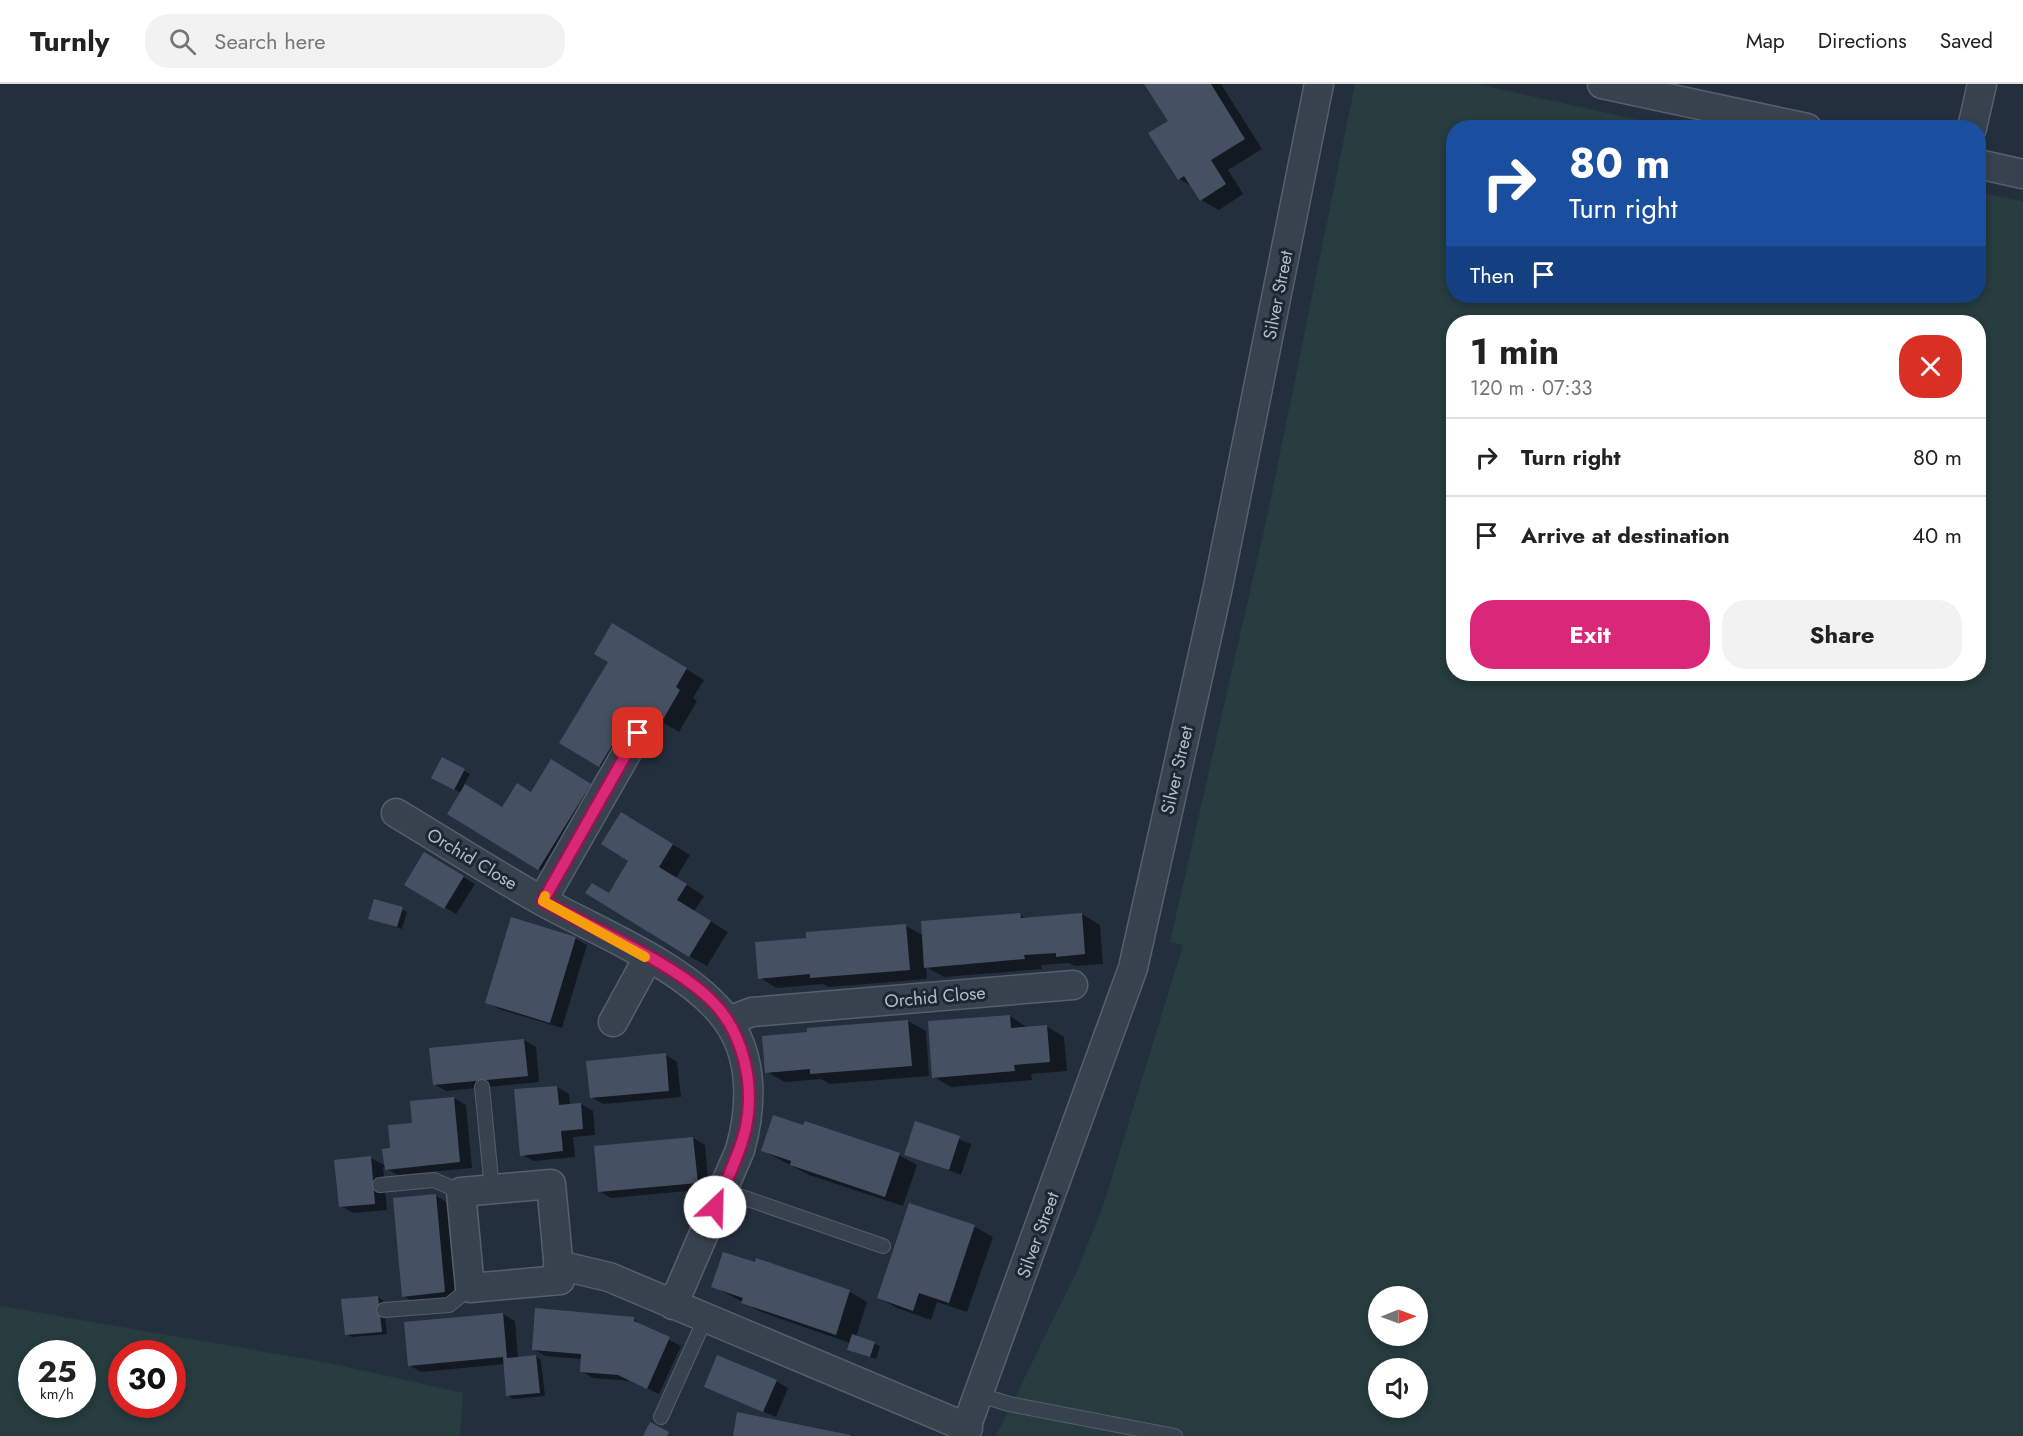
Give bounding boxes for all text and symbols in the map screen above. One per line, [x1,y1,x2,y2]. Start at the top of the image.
search box [145,14,565,68]
text: Turnly [30,21,109,62]
icon: search [166,25,199,58]
text: Search here [214,25,326,57]
text: Map [1746,26,1785,56]
text: Directions [1818,26,1907,56]
text: Saved [1940,26,1993,56]
text: 80 m [1569,133,1670,194]
icon: right [1470,144,1548,222]
text: Turn right [1569,189,1677,228]
street label: Silver Street [1257,248,1299,342]
icon: arrive [1527,258,1560,291]
text: Then [1470,259,1515,291]
text: 1 min [1470,325,1559,377]
button: close [1899,335,1962,398]
text: 120 m · 07:33 [1470,374,1592,403]
icon: right [1470,441,1503,474]
text: Turn right [1521,441,1621,473]
text: 80 m [1913,441,1962,473]
icon: arrive [1470,519,1503,552]
text: Arrive at destination [1521,519,1730,551]
text: 40 m [1912,519,1962,551]
button: Exit [1470,600,1710,669]
button: Share [1722,600,1962,669]
pin [612,707,663,758]
icon: arrive [621,716,654,749]
street label: Silver Street [1154,723,1200,817]
street label: Orchid Close [422,822,522,896]
street label: Orchid Close [883,980,987,1014]
position arrow [683,1175,747,1239]
street label: Silver Street [1010,1188,1066,1282]
north arrow [1368,1286,1428,1346]
map controls [1368,1286,1428,1418]
speed limit sign: 30 [108,1340,186,1418]
text: 25 [37,1350,77,1393]
button: sound [1368,1358,1428,1418]
text: km/h [40,1383,74,1405]

